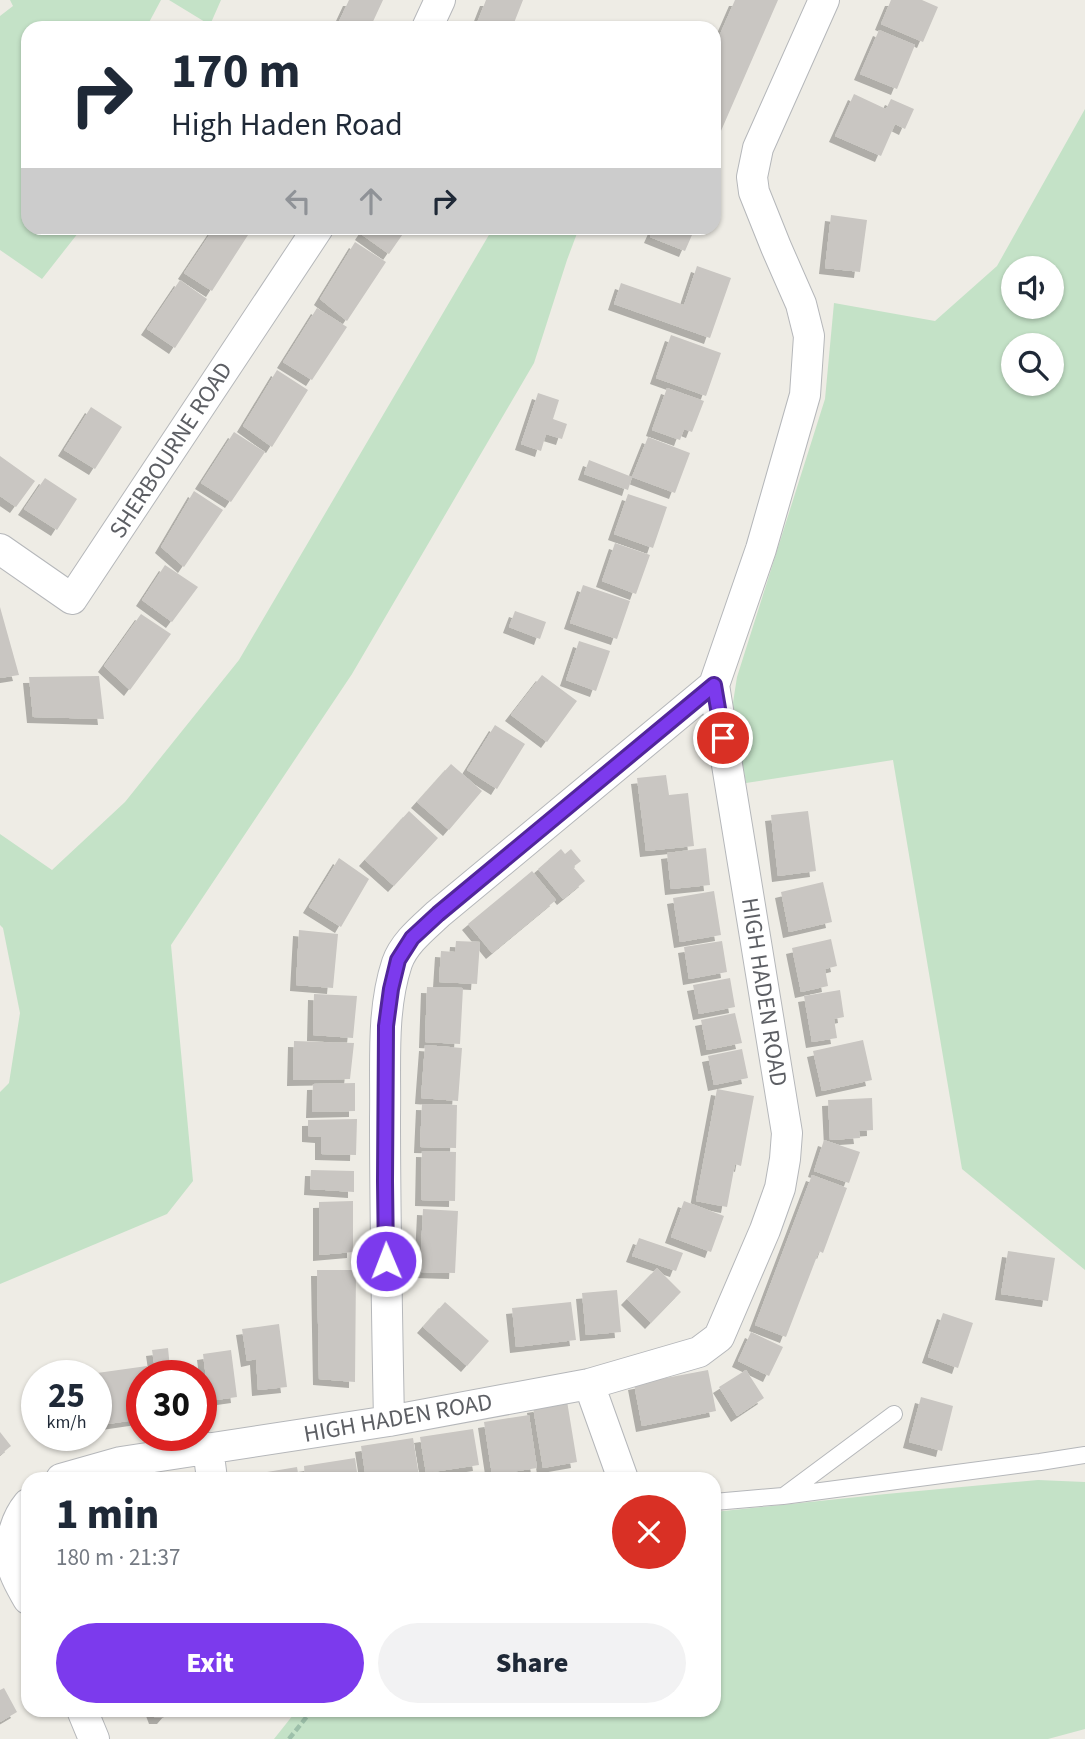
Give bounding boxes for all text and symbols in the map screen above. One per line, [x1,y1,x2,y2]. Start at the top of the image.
text: 170 m [171,37,300,107]
icon: right [56,49,147,140]
text: High Haden Road [171,102,403,148]
icon: left [279,182,317,220]
icon: ahead [352,182,390,220]
icon: right [425,182,463,220]
map controls [1001,256,1064,396]
button: sound [1001,256,1064,319]
button: search [1001,333,1064,396]
street label: SHERBOURNE ROAD [101,355,241,545]
pin [693,708,753,768]
icon: arrive [704,719,742,757]
street label: HIGH HADEN ROAD [732,895,796,1089]
position arrow [349,1224,423,1298]
speed limit sign: 30 [126,1360,217,1451]
text: 25 [48,1371,85,1421]
street label: HIGH HADEN ROAD [301,1384,495,1452]
text: km/h [47,1410,86,1435]
text: 1 min [56,1485,159,1545]
button: close [612,1495,686,1569]
text: 180 m · 21:37 [56,1541,180,1574]
button: Exit [56,1623,364,1703]
button: Share [378,1623,686,1703]

